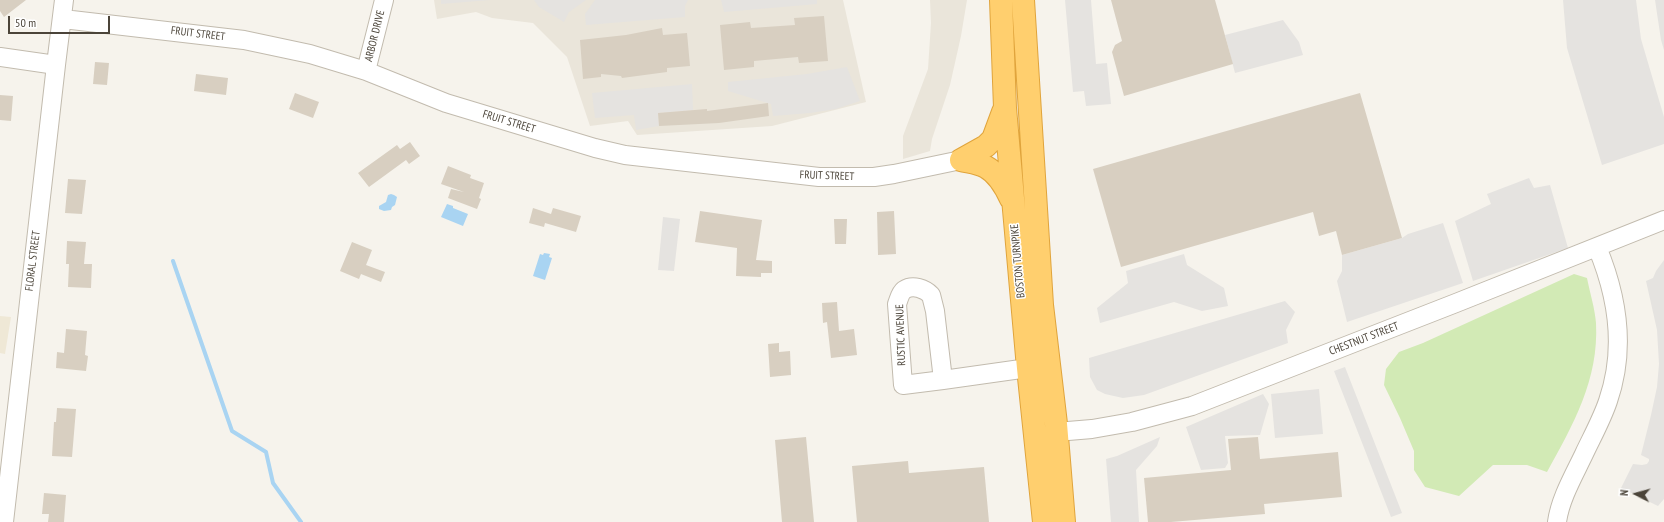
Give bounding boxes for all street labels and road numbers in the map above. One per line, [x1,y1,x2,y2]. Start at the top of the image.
street label: ARBOR DRIVE [362,9,388,63]
street label: FRUIT STREET [170,24,226,44]
street label: FRUIT STREET [481,108,537,136]
street label: FRUIT STREET [799,168,855,184]
street label: BOSTON TURNPIKE [1008,223,1028,299]
street label: FLORAL STREET [23,230,43,292]
street label: RUSTIC AVENUE [893,304,909,366]
street label: CHESTNUT STREET [1327,320,1401,358]

